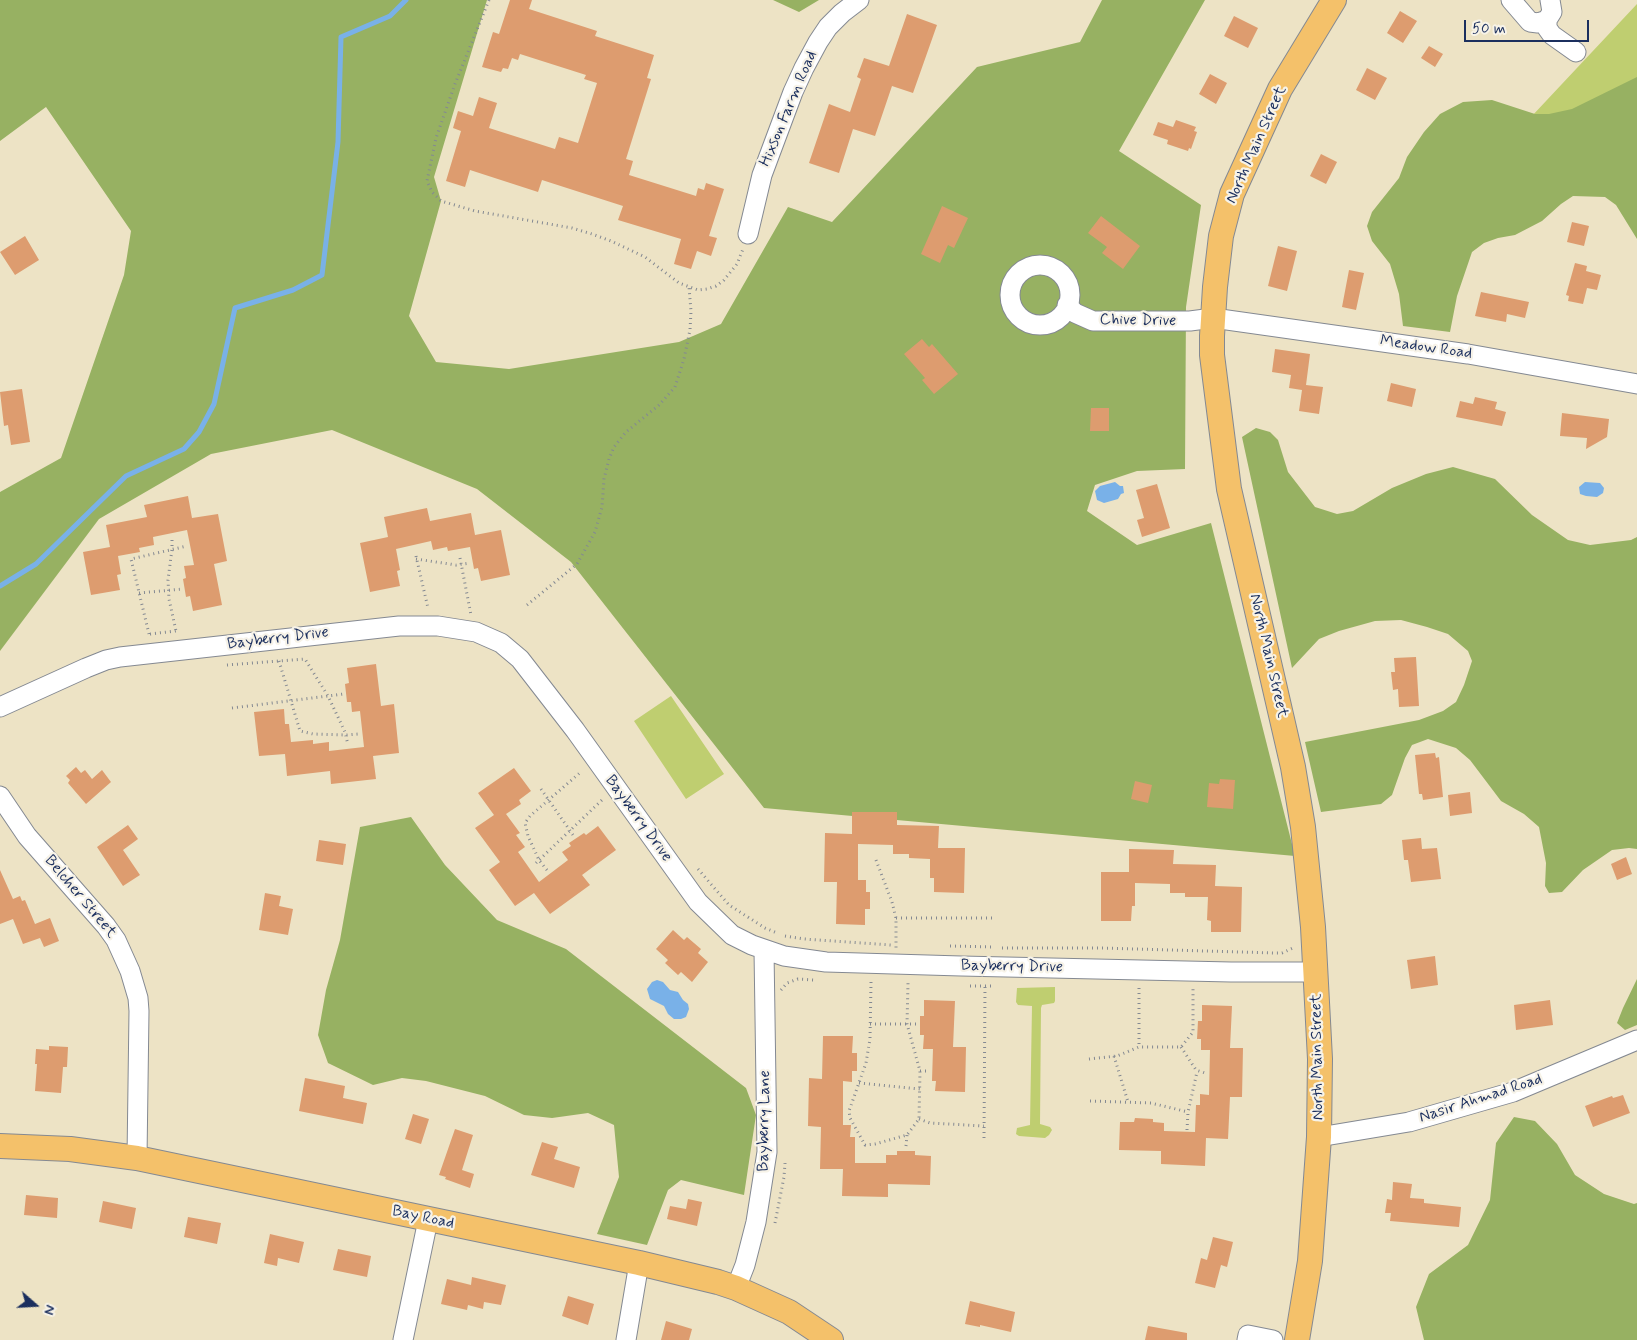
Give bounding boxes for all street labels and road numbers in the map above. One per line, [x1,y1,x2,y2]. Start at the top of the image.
street label: Hixson Farm Road [756,48,822,170]
street label: North Main Street [1222,83,1292,207]
street label: Chive Drive [1099,311,1177,331]
street label: Meadow Road [1379,332,1473,364]
street label: North Main Street [1244,592,1292,720]
street label: Bayberry Drive [226,623,330,655]
street label: Bayberry Drive [600,772,676,866]
street label: Belcher Street [40,852,120,942]
street label: Bayberry Drive [961,957,1063,977]
street label: North Main Street [1307,994,1329,1120]
street label: Bayberry Lane [755,1070,775,1172]
street label: Nasir Ahmad Road [1417,1070,1545,1128]
street label: Bay Road [390,1202,456,1234]

